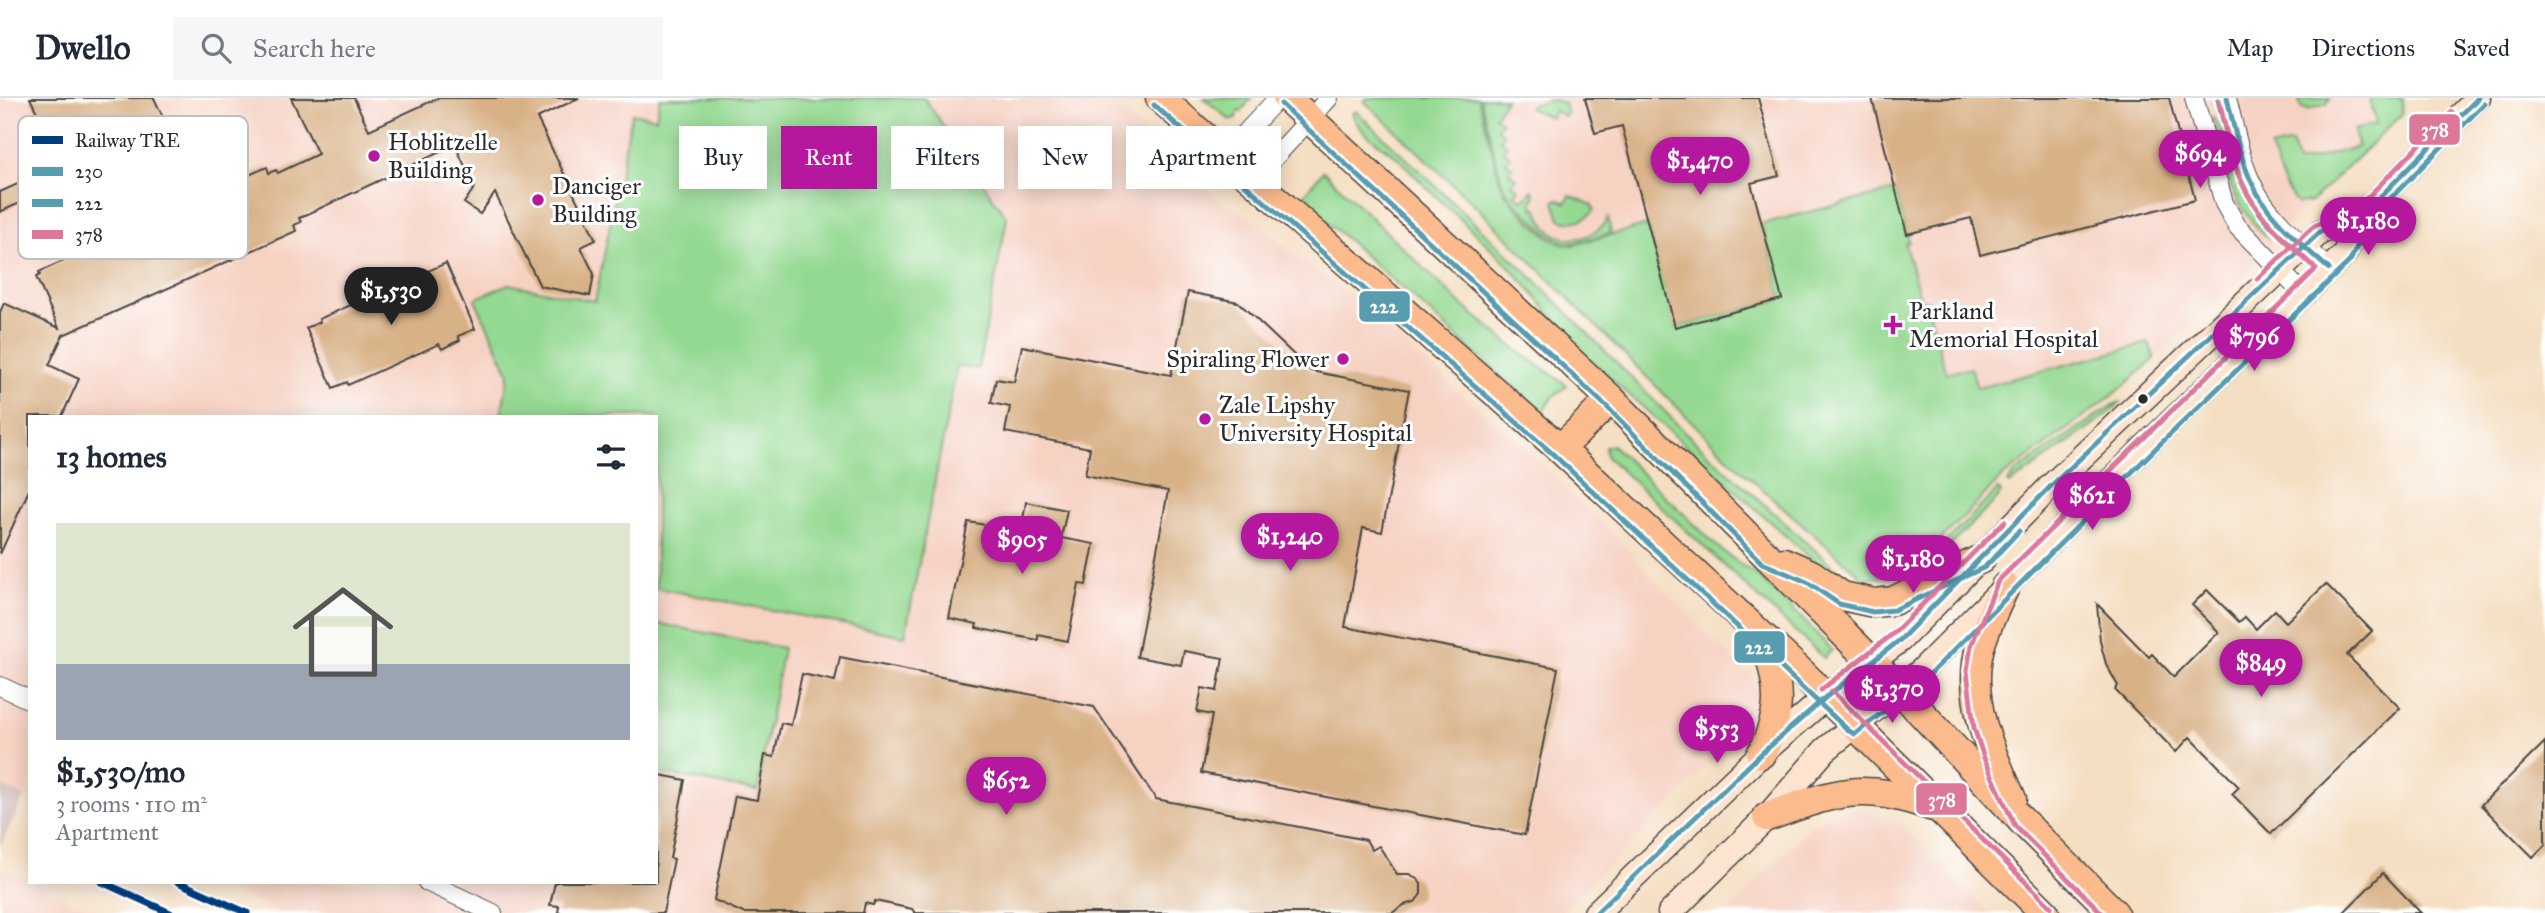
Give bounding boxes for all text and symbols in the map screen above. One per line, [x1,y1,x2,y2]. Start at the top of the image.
search box [173,17,663,80]
text: Dwello [35,28,131,68]
icon: search [197,29,235,67]
text: Search here [253,32,376,64]
text: Map [2227,33,2274,63]
text: Directions [2312,33,2415,63]
text: Saved [2453,33,2510,63]
line badge: 378 [2408,113,2461,146]
legend [18,116,248,259]
text: 378 [2421,118,2449,142]
chip: Buy [679,126,767,189]
chip: Rent [781,126,877,189]
chip: Filters [891,126,1004,189]
chip: New [1018,126,1112,189]
chip: Apartment [1126,126,1281,189]
place label: Hoblitzelle Building [388,127,498,185]
text: Railway TRE [75,129,180,152]
pin: $694 [2159,130,2241,190]
pin: $1,470 [1643,138,1757,197]
text: $694 [2175,139,2225,167]
text: $1,470 [1667,146,1733,174]
marker: Hoblitzelle Building [366,148,382,164]
text: 230 [75,160,103,183]
place label: Danciger Building [552,171,641,229]
text: 222 [75,192,104,215]
marker: Danciger Building [530,192,546,208]
pin: $1,180 [2311,198,2425,257]
text: $1,180 [2336,206,2400,234]
text: 378 [75,223,103,246]
pin: $1,530 [334,268,448,327]
text: $1,530 [360,276,422,304]
line badge: 222 [1358,290,1411,323]
text: 222 [1370,295,1399,318]
place label: Parkland Memorial Hospital [1909,296,2099,354]
pin: $796 [2213,314,2295,373]
marker: Parkland Memorial Hospital [1883,315,1903,335]
text: $796 [2229,322,2279,350]
place label: Spiraling Flower [1166,344,1329,374]
marker: Spiraling Flower [1335,351,1351,367]
place label: Zale Lipshy University Hospital [1219,390,1413,448]
unlabelled marker [2136,392,2150,406]
marker: Zale Lipshy University Hospital [1197,411,1213,427]
icon: filters [592,438,630,476]
text: 13 homes [56,439,167,475]
pin: $621 [2051,472,2133,532]
text: $621 [2069,481,2115,509]
pin: $1,240 [1233,514,1347,573]
pin: $905 [981,517,1063,576]
text: $1,240 [1257,522,1323,550]
text: $905 [997,525,1047,553]
pin: $1,180 [1856,536,1970,595]
text: $1,180 [1881,544,1945,572]
icon: home [280,569,406,695]
line badge: 222 [1733,630,1786,664]
text: 222 [1745,636,1774,659]
pin: $849 [2220,640,2302,699]
text: $849 [2235,648,2287,676]
pin: $1,370 [1835,666,1949,725]
text: $1,370 [1860,674,1924,702]
pin: $553 [1676,706,1758,765]
text: $553 [1695,714,1739,742]
text: $1,530/mo [56,754,185,790]
pin: $652 [965,758,1047,817]
text: $652 [982,766,1030,794]
line badge: 378 [1915,782,1968,816]
text: 378 [1928,788,1956,812]
text: 3 rooms · 110 m² [56,790,207,818]
text: Apartment [56,818,159,846]

